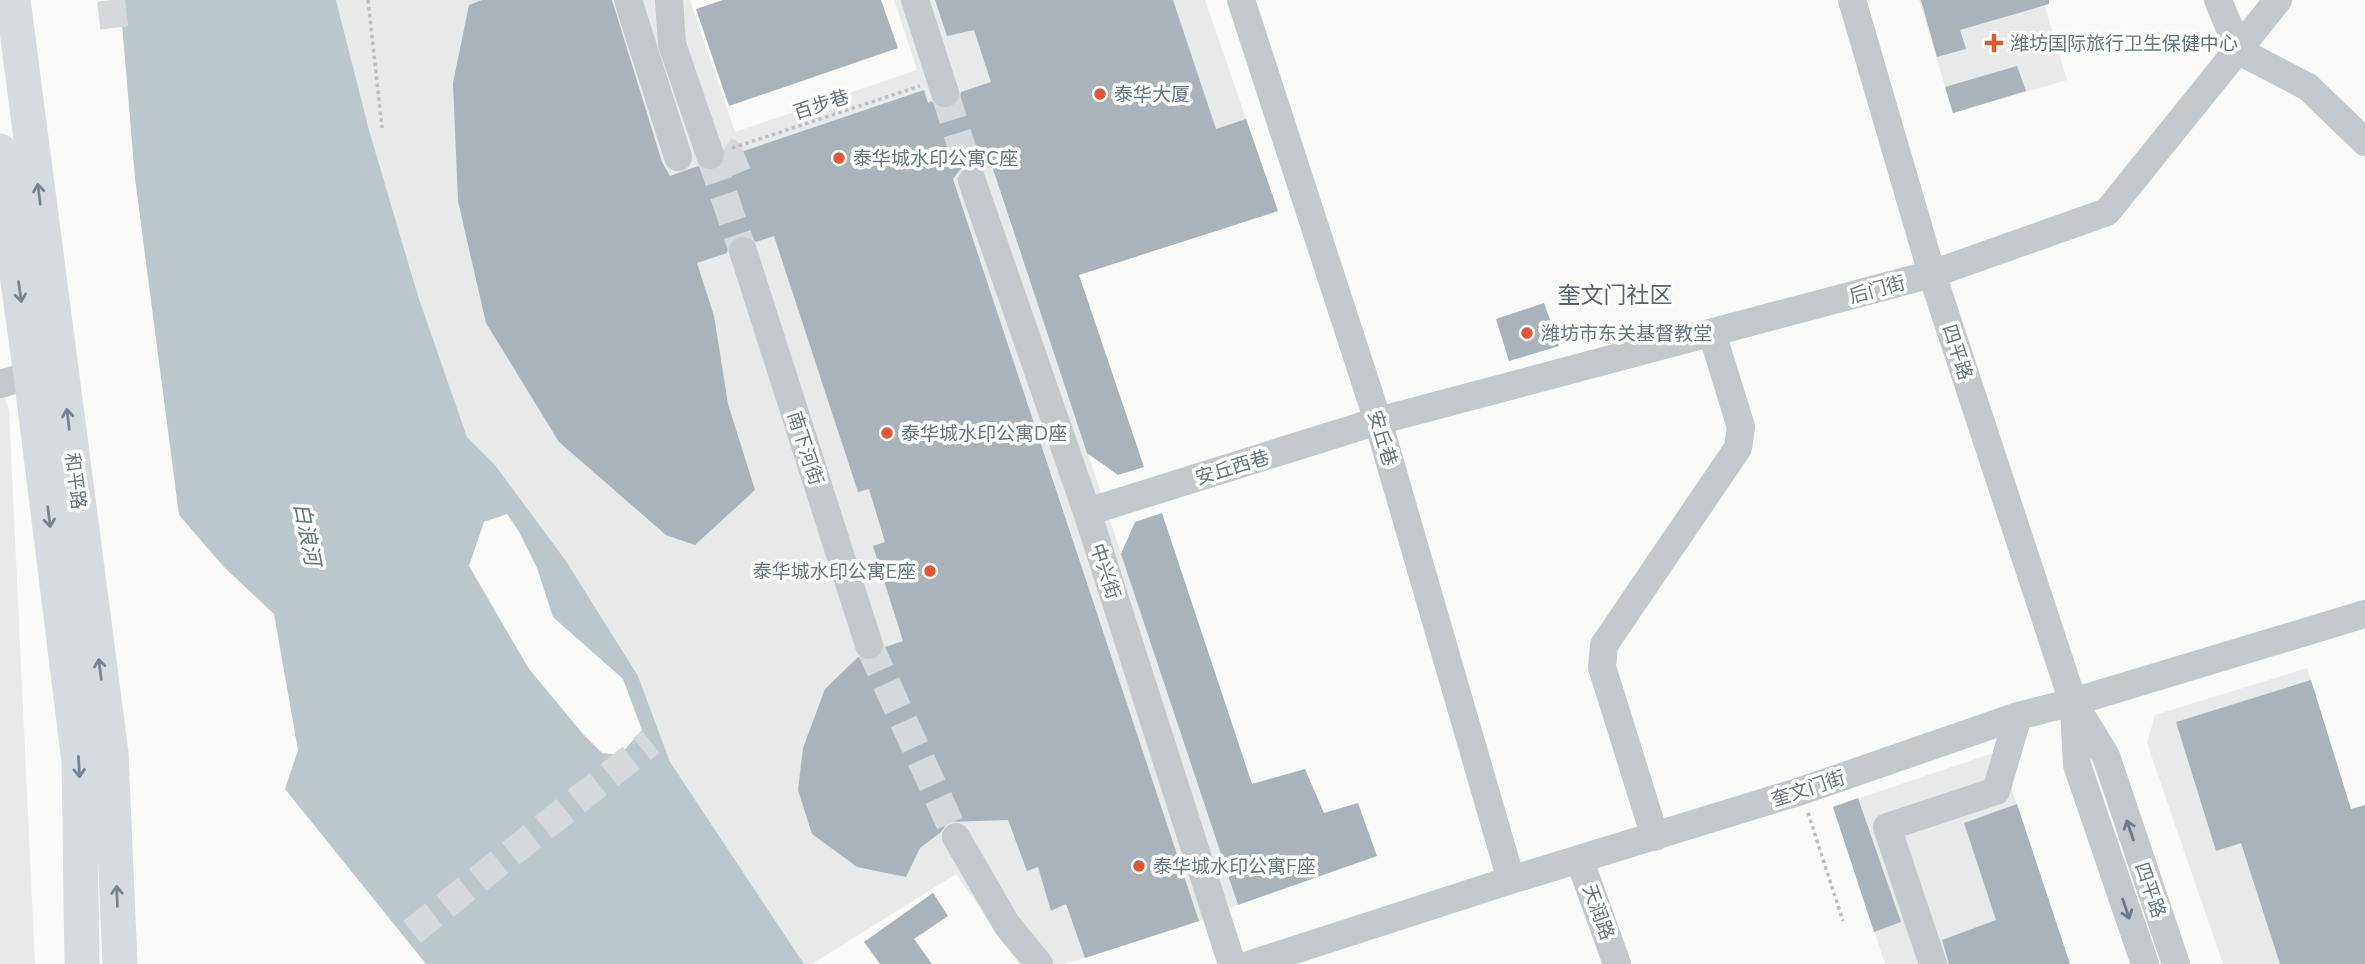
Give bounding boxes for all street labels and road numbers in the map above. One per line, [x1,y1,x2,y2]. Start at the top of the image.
street label: 百步巷 [790,84,852,124]
street label: 后门街 [1846,270,1908,308]
street label: 四平路 [1938,321,1978,383]
street label: 安丘巷 [1363,407,1403,469]
street label: 南下河街 [783,408,829,488]
street label: 安丘西巷 [1192,444,1272,490]
street label: 和平路 [61,451,91,511]
street label: 中兴街 [1086,540,1126,602]
street label: 奎文门街 [1768,765,1848,811]
street label: 四平路 [2130,859,2172,921]
street label: 天润路 [1578,881,1620,943]

